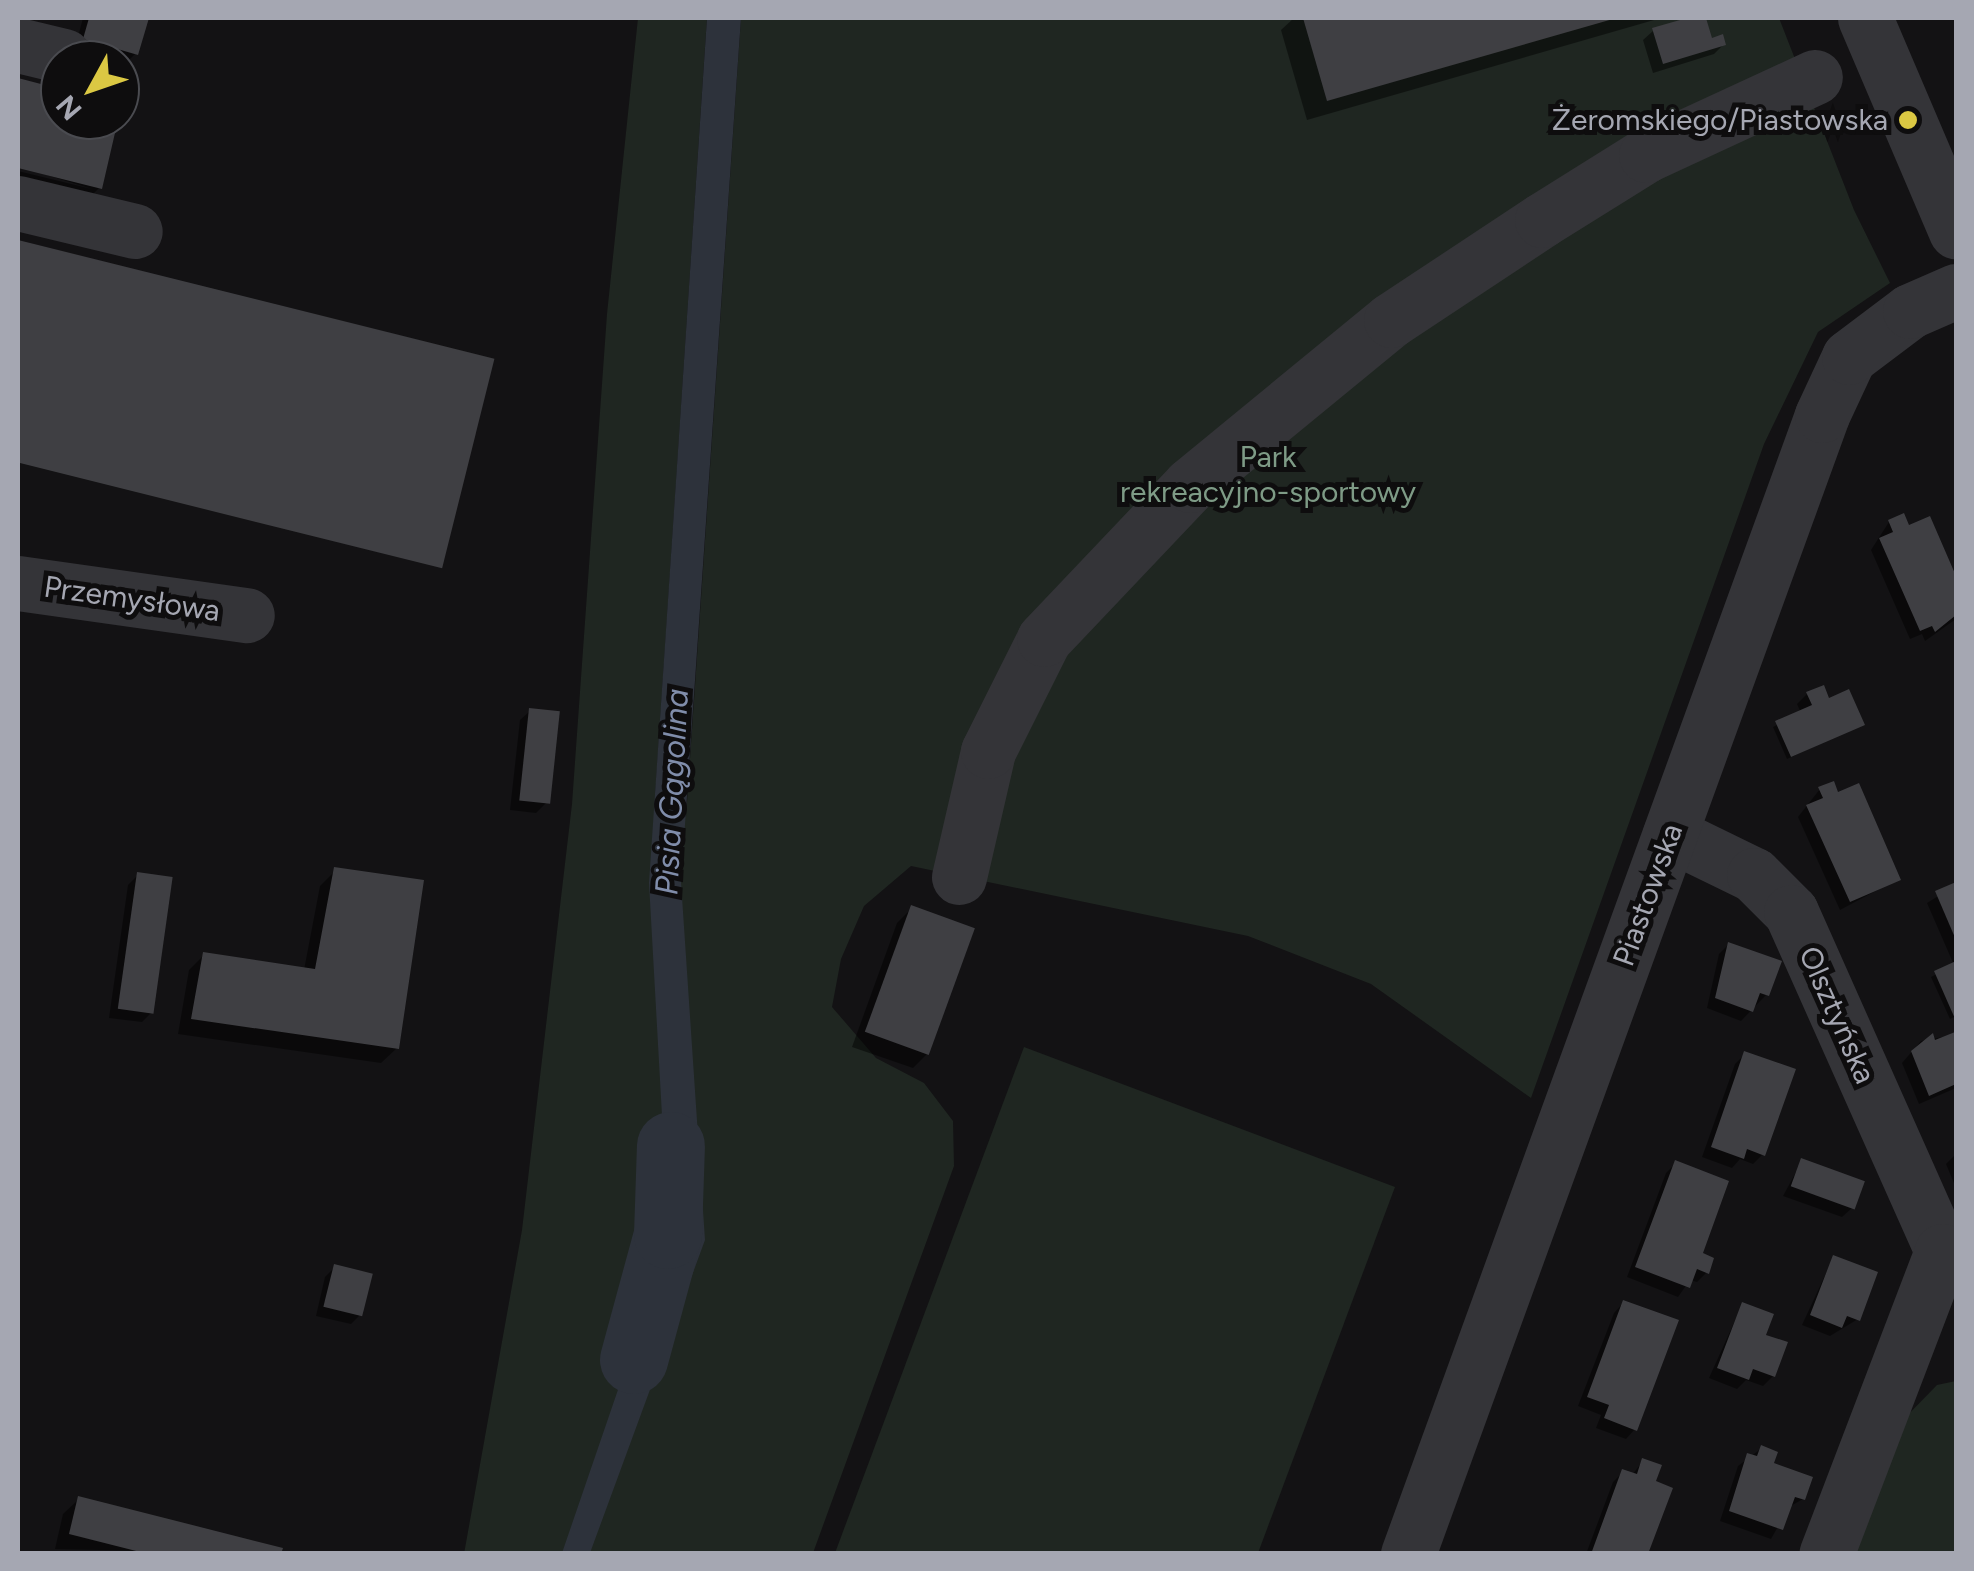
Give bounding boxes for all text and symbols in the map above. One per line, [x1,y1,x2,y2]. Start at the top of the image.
north arrow [40,40,140,140]
text: N [49,89,89,127]
place label: Żeromskiego/Piastowska [1552,102,1888,138]
marker: Żeromskiego/Piastowska [1897,109,1919,131]
park label: Park rekreacyjno-sportowy [1120,439,1416,510]
street label: Przemysłowa [42,569,222,629]
water label: Pisia Gągolina [647,688,697,896]
street label: Piastowska [1606,819,1690,971]
street label: Olsztyńska [1791,941,1883,1089]

